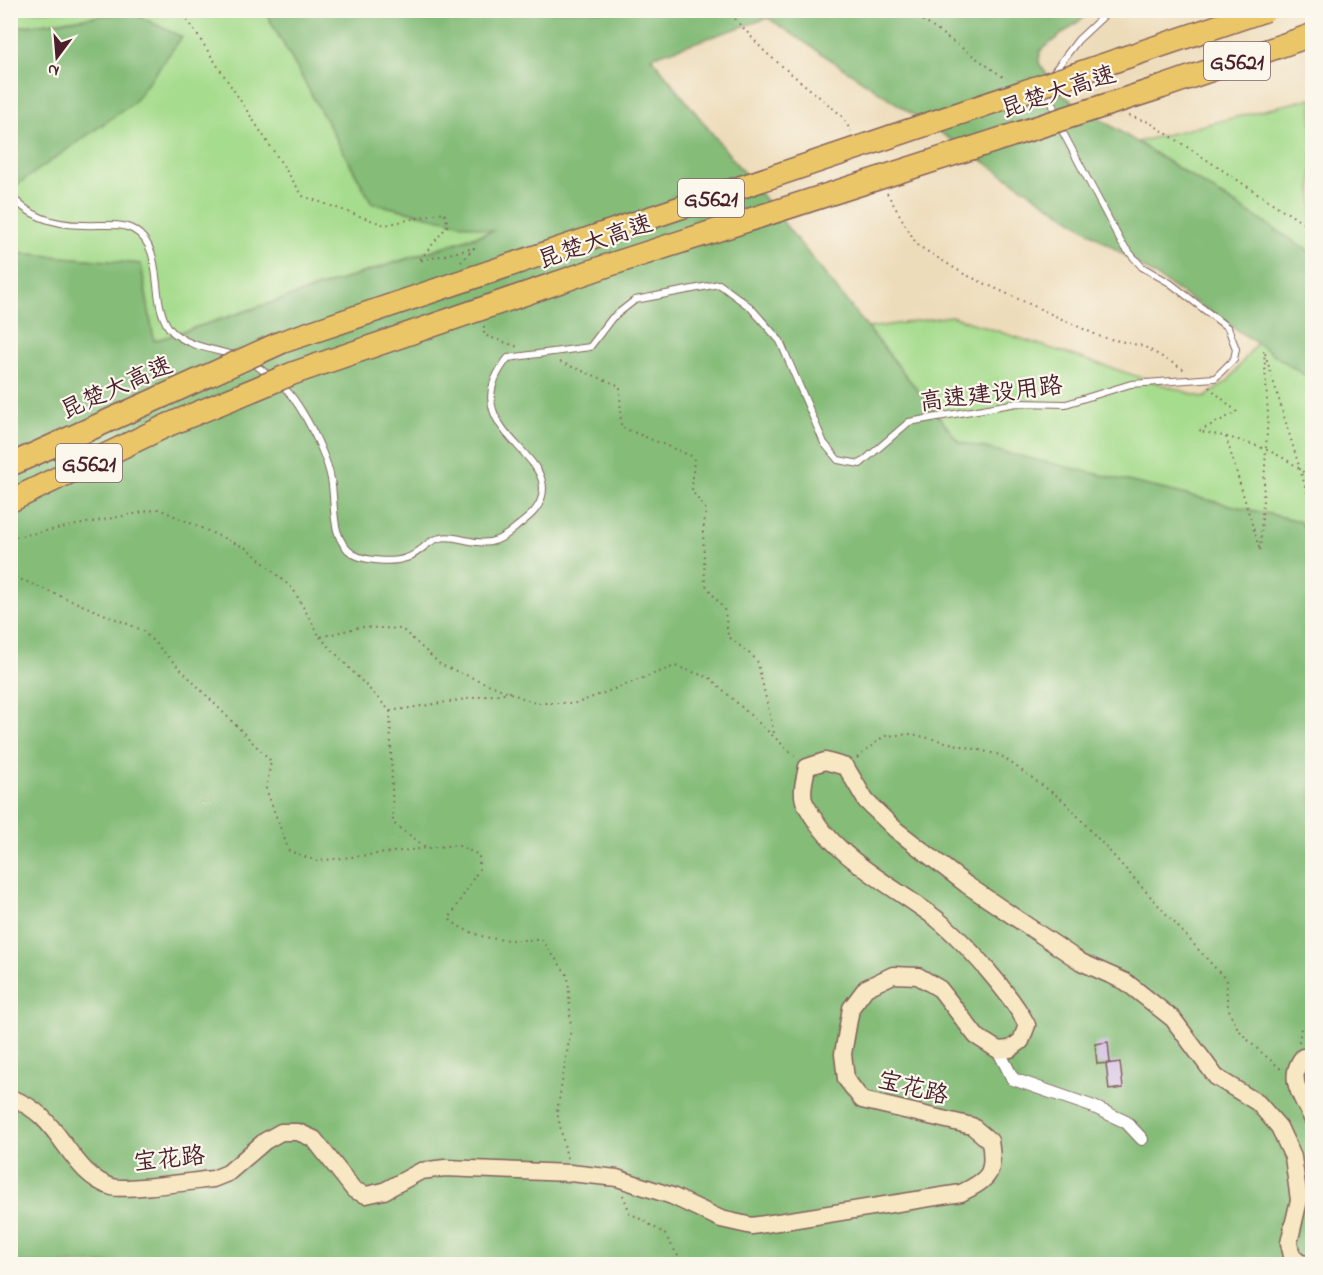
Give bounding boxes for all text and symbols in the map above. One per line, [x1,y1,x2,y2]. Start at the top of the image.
north arrow [27,27,87,87]
road number: G5621 [1204,42,1270,80]
text: N [45,56,62,83]
street label: 昆楚大高速 [996,58,1121,129]
road number: G5621 [678,179,744,217]
street label: 昆楚大高速 [533,207,658,279]
street label: 昆楚大高速 [55,349,179,430]
street label: 高速建设用路 [918,369,1065,422]
road number: G5621 [56,444,122,482]
street label: 宝花路 [873,1064,952,1115]
street label: 宝花路 [132,1139,207,1182]

